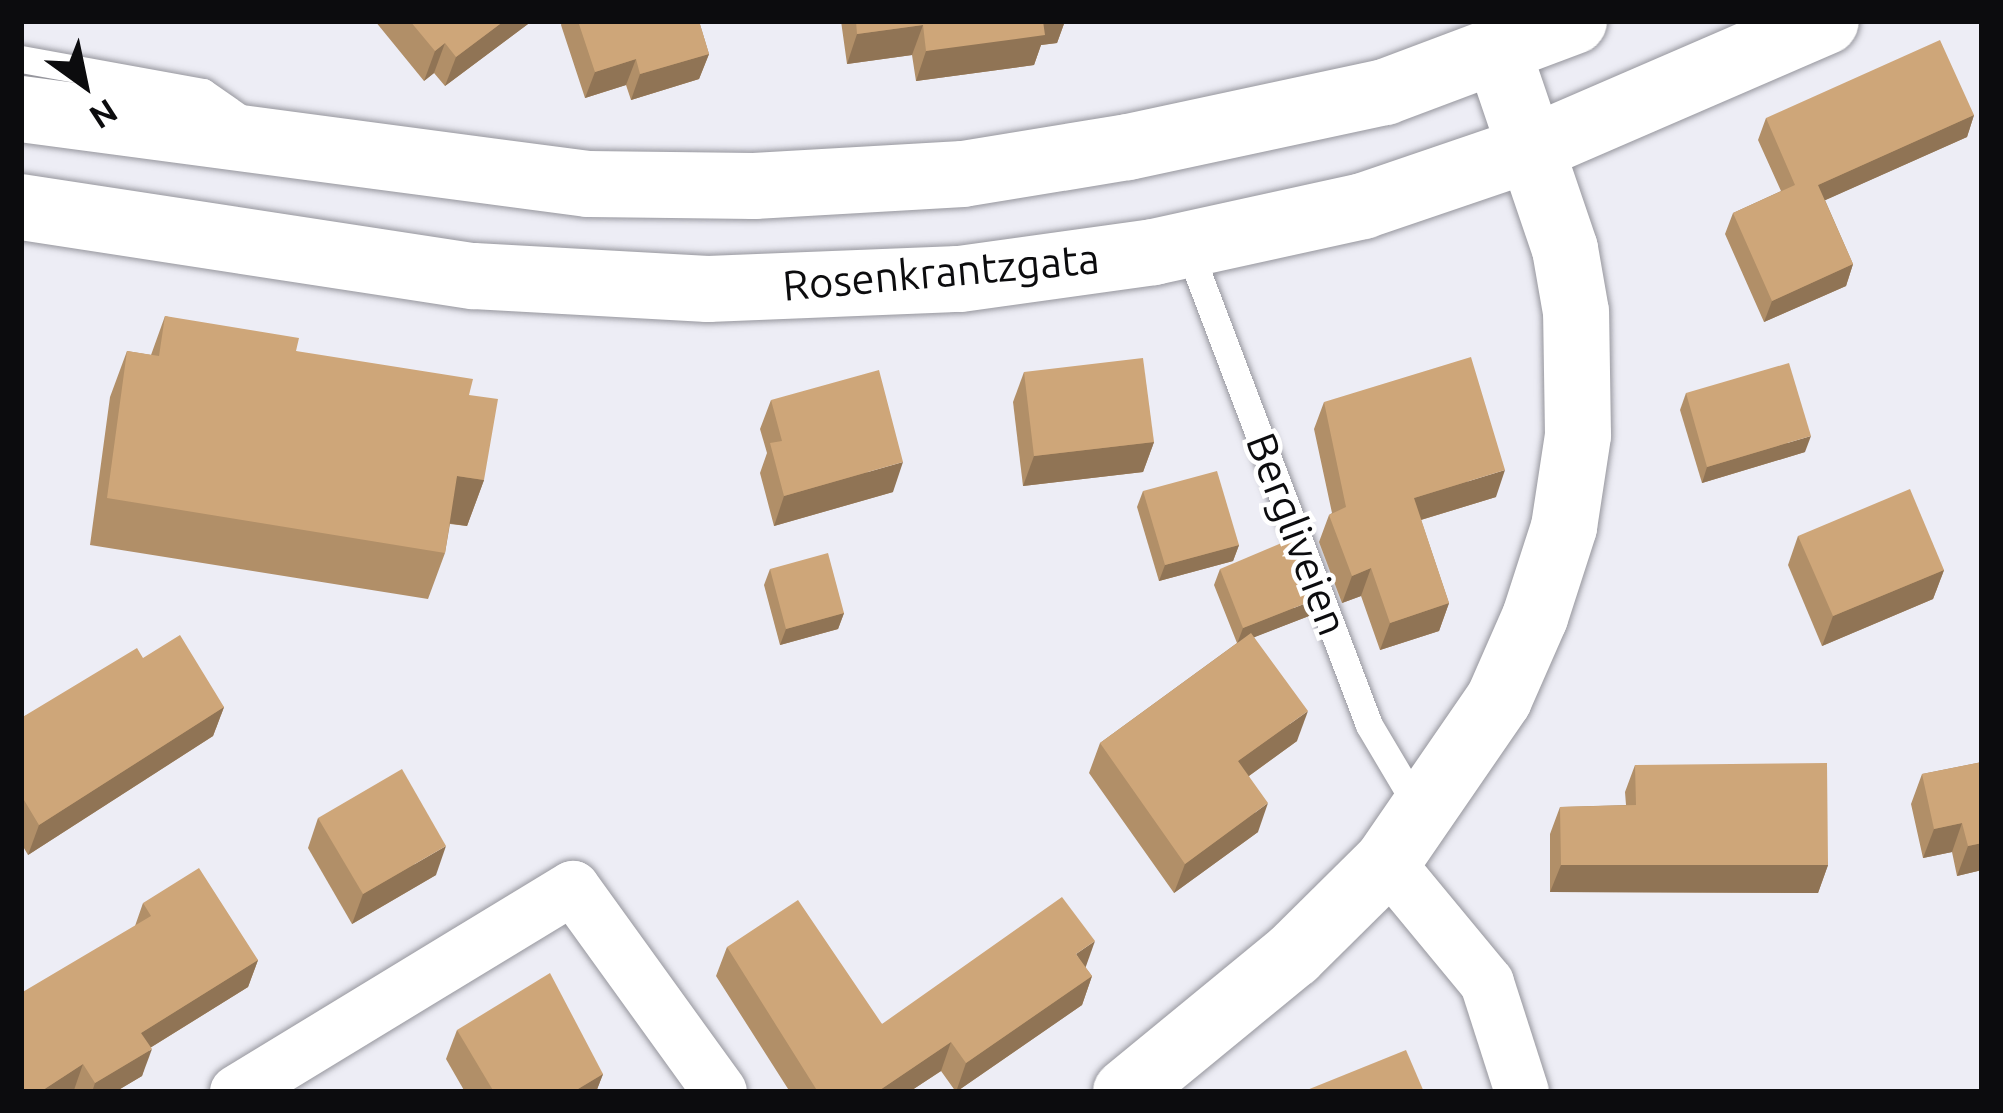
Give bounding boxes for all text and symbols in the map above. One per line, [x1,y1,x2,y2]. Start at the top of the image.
north arrow [24,24,144,144]
text: N [83,92,124,137]
street label: Rosenkrantzgata [781,233,1101,311]
street label: Bergliveien [1235,426,1359,642]

